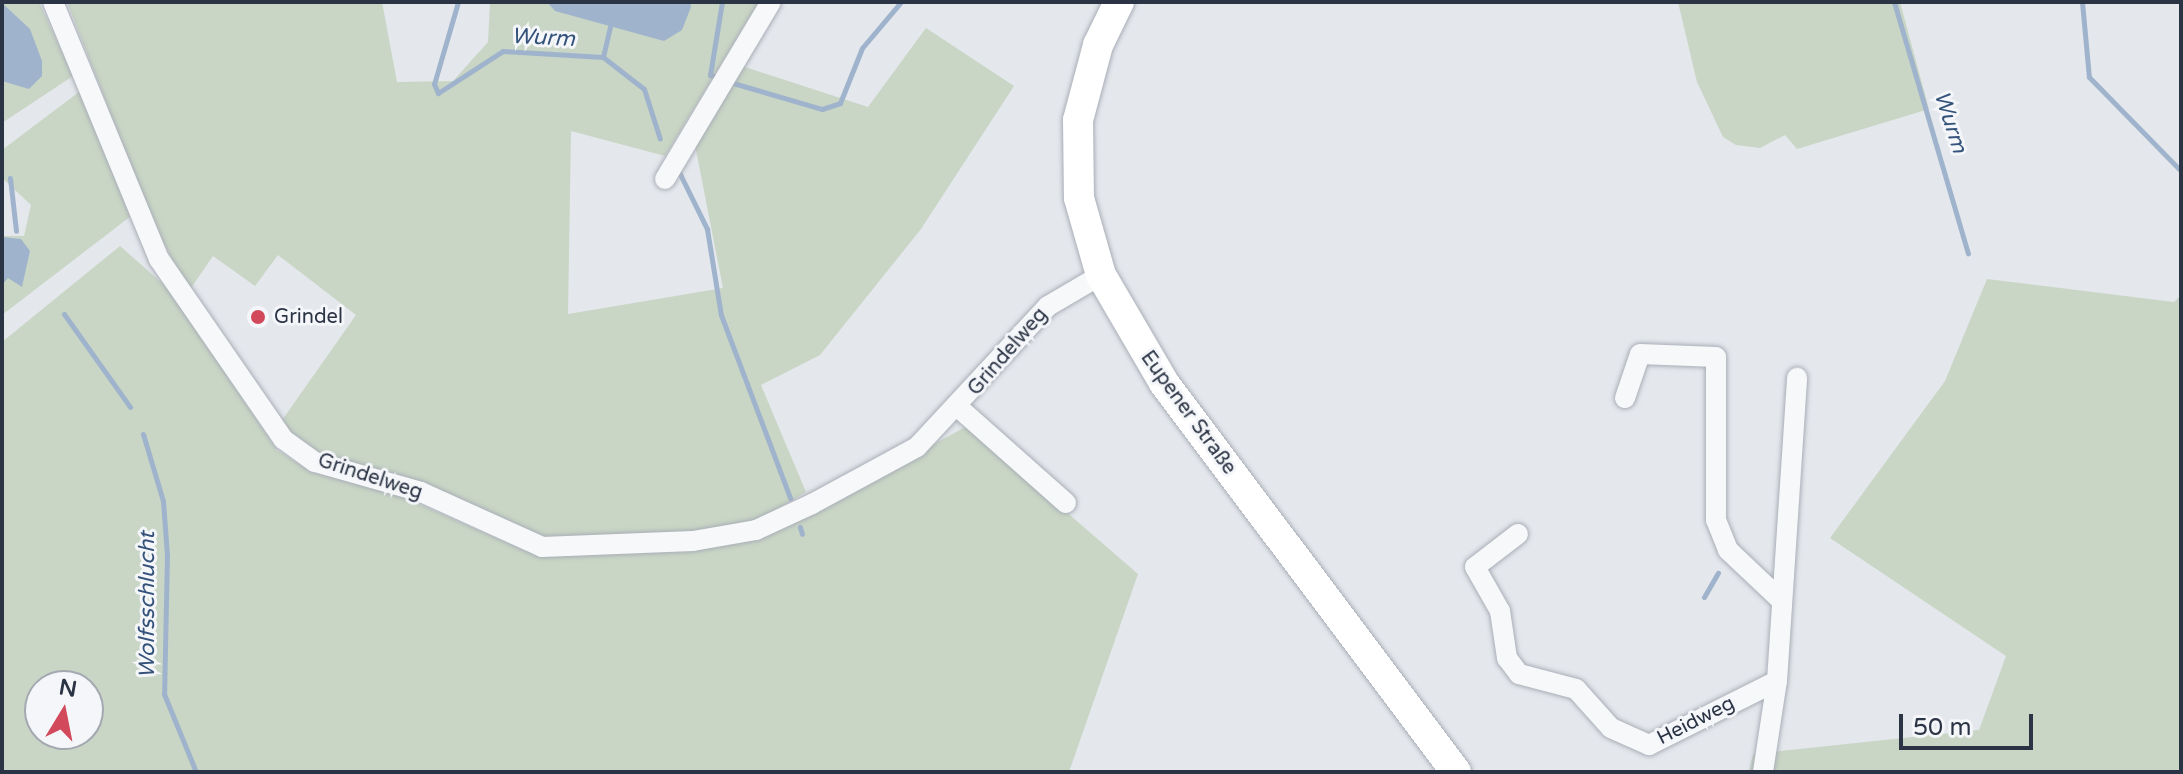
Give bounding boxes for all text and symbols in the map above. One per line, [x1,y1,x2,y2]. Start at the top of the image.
water label: Wurm [511,23,575,53]
water label: Wurm [1928,88,1972,156]
street label: Grindelweg [963,303,1053,401]
place label: Grindel [274,305,343,329]
marker: Grindel [249,308,267,326]
street label: Eupener Straße [1135,347,1241,479]
street label: Grindelweg [315,449,425,505]
water label: Wolfsschlucht [135,532,161,678]
north arrow [24,670,104,750]
text: N [57,674,79,703]
street label: Heidweg [1653,691,1739,751]
scale bar [1903,698,2037,748]
text: 50 m [1913,713,1971,742]

